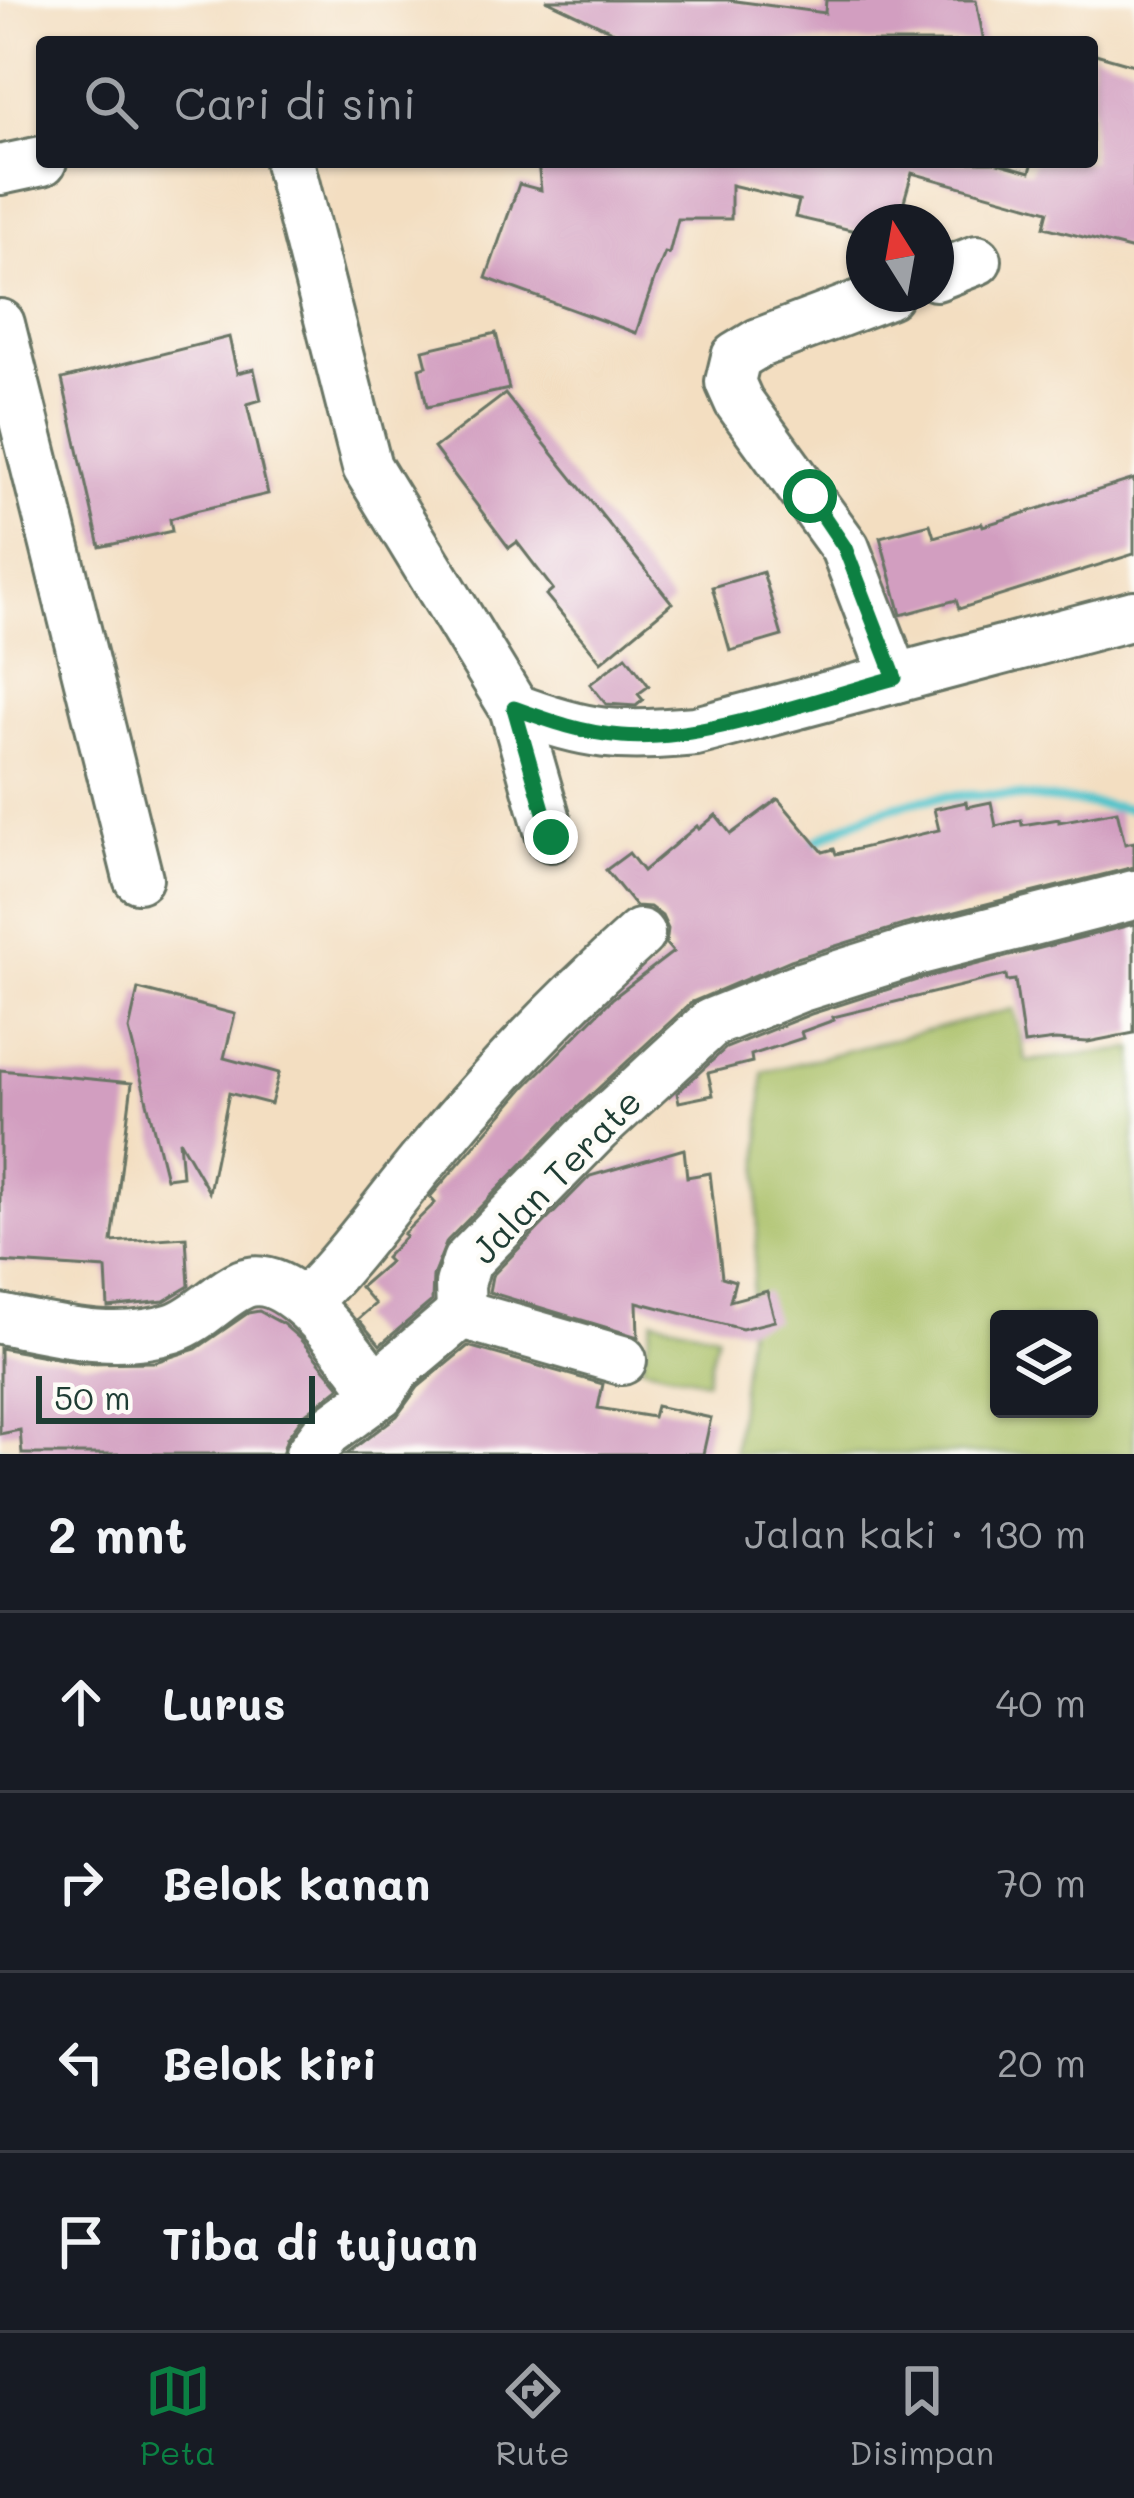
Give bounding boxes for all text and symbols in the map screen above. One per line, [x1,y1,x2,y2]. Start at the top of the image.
search box [36,36,1098,168]
icon: search [78,69,144,135]
text: Cari di sini [174,73,416,131]
north arrow [846,204,954,312]
route start [783,469,837,523]
route end [524,810,578,864]
street label: Jalan Terate [460,1077,650,1273]
map controls [990,1310,1098,1418]
button: layers [990,1310,1098,1418]
scale bar [36,1370,315,1423]
text: 50 m [54,1375,130,1418]
text: 2 mnt [48,1499,187,1566]
text: Jalan kaki · 130 m [745,1507,1086,1558]
icon: ahead [48,1669,114,1735]
text: Lurus [162,1673,286,1731]
text: 40 m [995,1676,1086,1727]
icon: right [48,1849,114,1915]
text: Belok kanan [162,1853,430,1911]
text: 70 m [997,1856,1086,1907]
icon: left [48,2029,114,2095]
text: Belok kiri [162,2033,377,2091]
text: 20 m [997,2036,1086,2087]
icon: arrive [48,2209,114,2275]
text: Tiba di tujuan [162,2213,478,2271]
tab: Peta [140,2358,216,2473]
tab: Rute [496,2358,570,2473]
tab: Disimpan [850,2358,994,2473]

